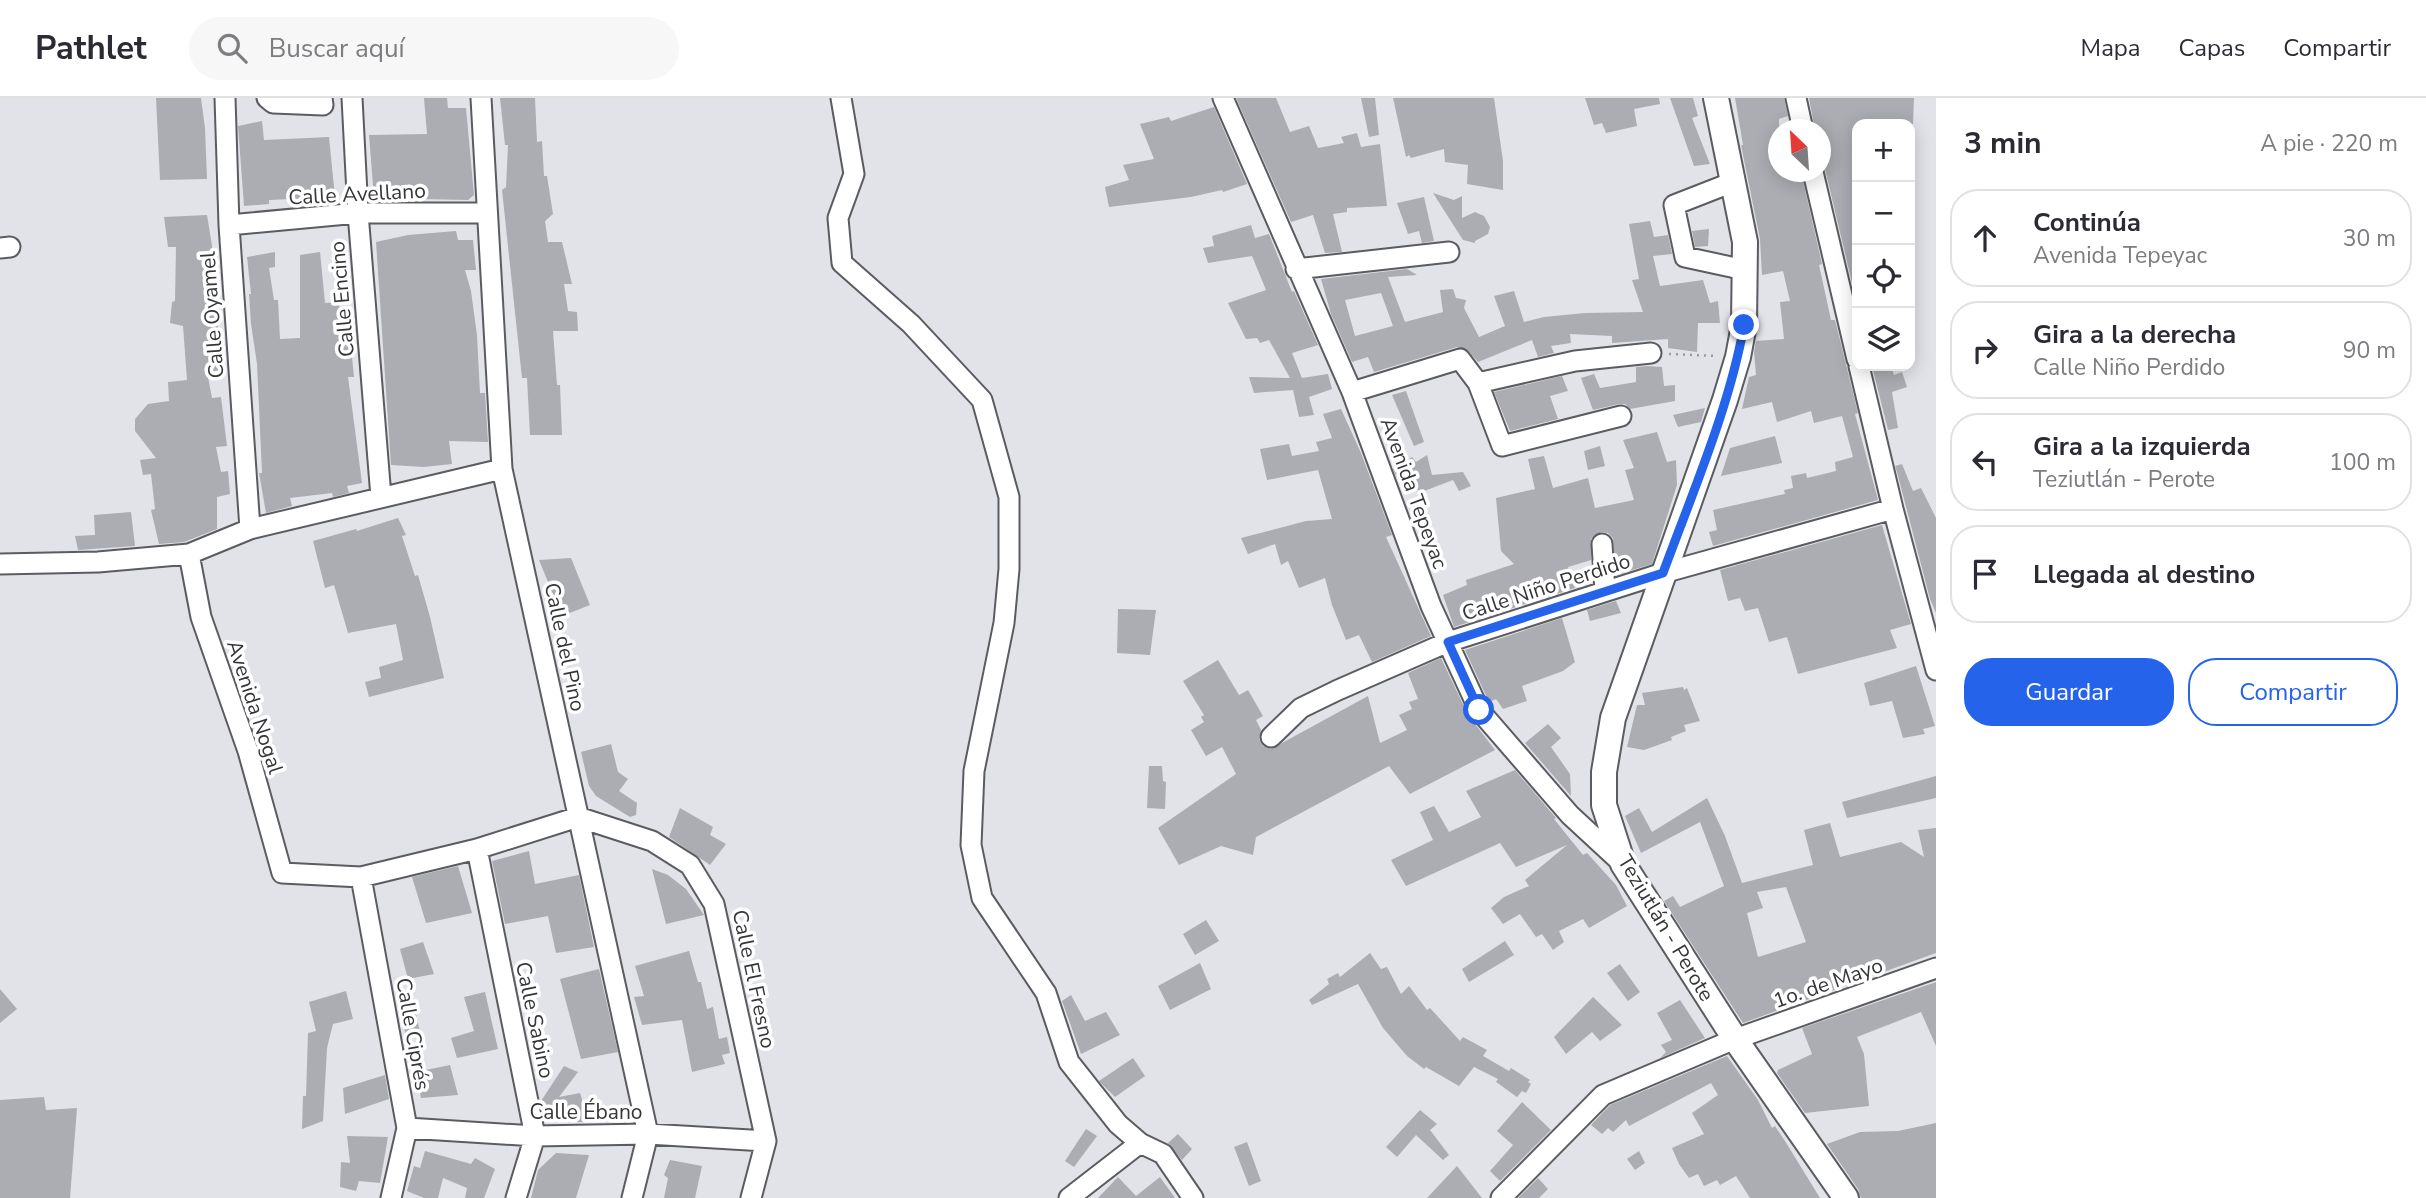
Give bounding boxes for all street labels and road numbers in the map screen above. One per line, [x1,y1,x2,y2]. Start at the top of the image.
street label: Calle Avellano [288,176,426,212]
street label: Calle Encino [323,240,361,358]
street label: Calle Oyamel [194,250,230,379]
street label: Avenida Tepeyac [1374,413,1454,573]
street label: Calle Niño Perdido [1458,547,1634,627]
street label: Calle del Pino [538,580,592,714]
street label: Avenida Nogal [220,637,290,778]
street label: Teziutlán - Perote [1611,850,1721,1006]
street label: Calle El Fresno [726,907,782,1051]
street label: 1o. de Mayo [1769,951,1887,1015]
street label: Calle Sabino [509,959,561,1081]
street label: Calle Ciprés [389,976,437,1092]
street label: Calle Ébano [529,1098,643,1126]

